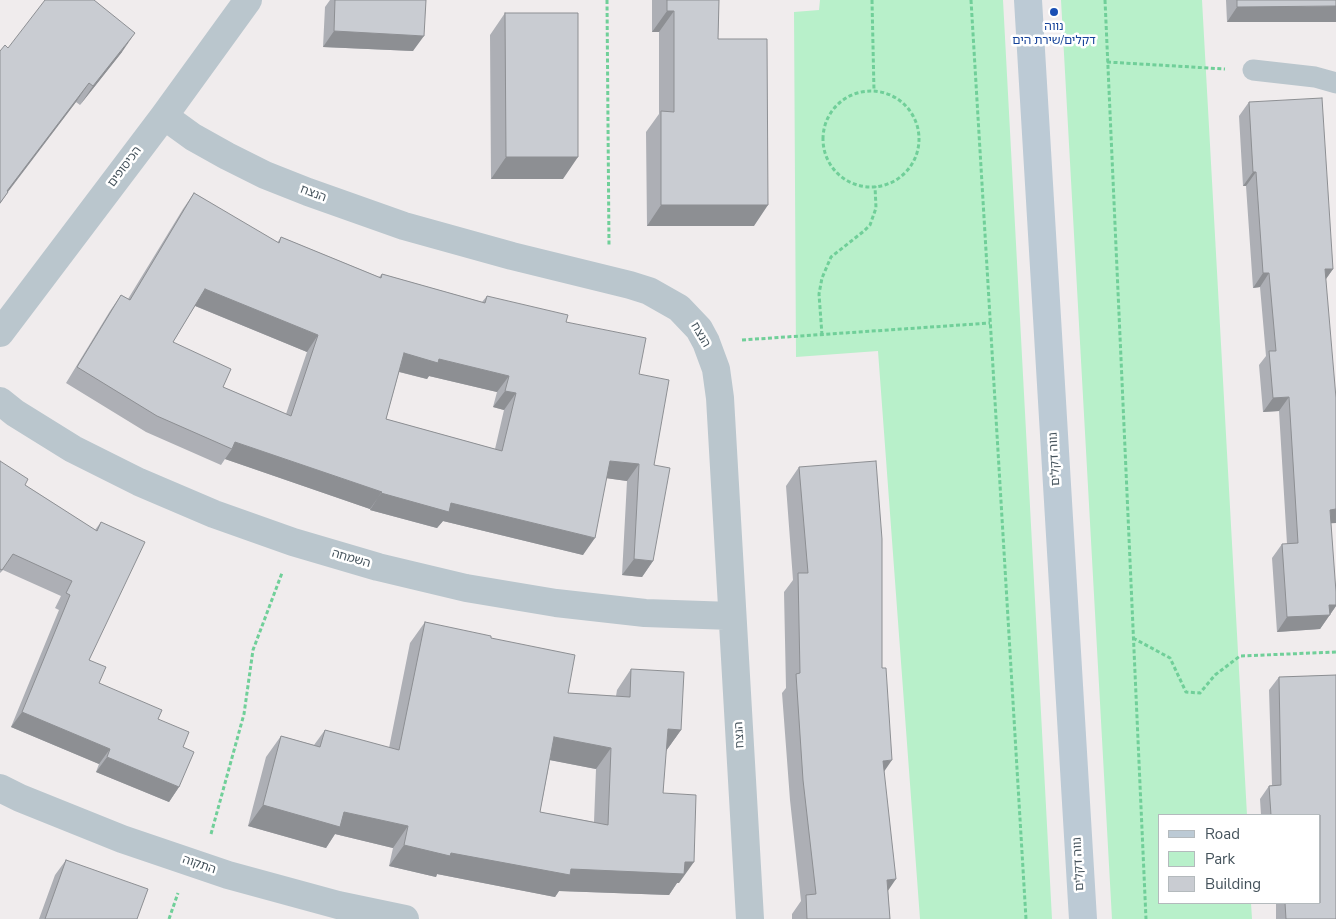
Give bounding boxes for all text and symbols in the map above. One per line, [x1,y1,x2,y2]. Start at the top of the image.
marker: נווה דקלים/שירת הים [1048,6,1060,18]
place label: נווה דקלים/שירת הים [1012,20,1096,48]
street label: הכיסופים [105,144,145,190]
street label: הנצח [298,182,328,206]
street label: הנצח [687,320,713,350]
street label: נווה דקלים [1046,432,1064,486]
street label: השמחה [330,547,372,571]
street label: הנצח [732,721,748,749]
legend [1158,814,1321,904]
text: Road [1205,824,1240,844]
street label: נווה דקלים [1070,837,1088,891]
text: Park [1205,849,1235,869]
street label: התקוה [180,853,218,877]
text: Building [1205,874,1261,894]

